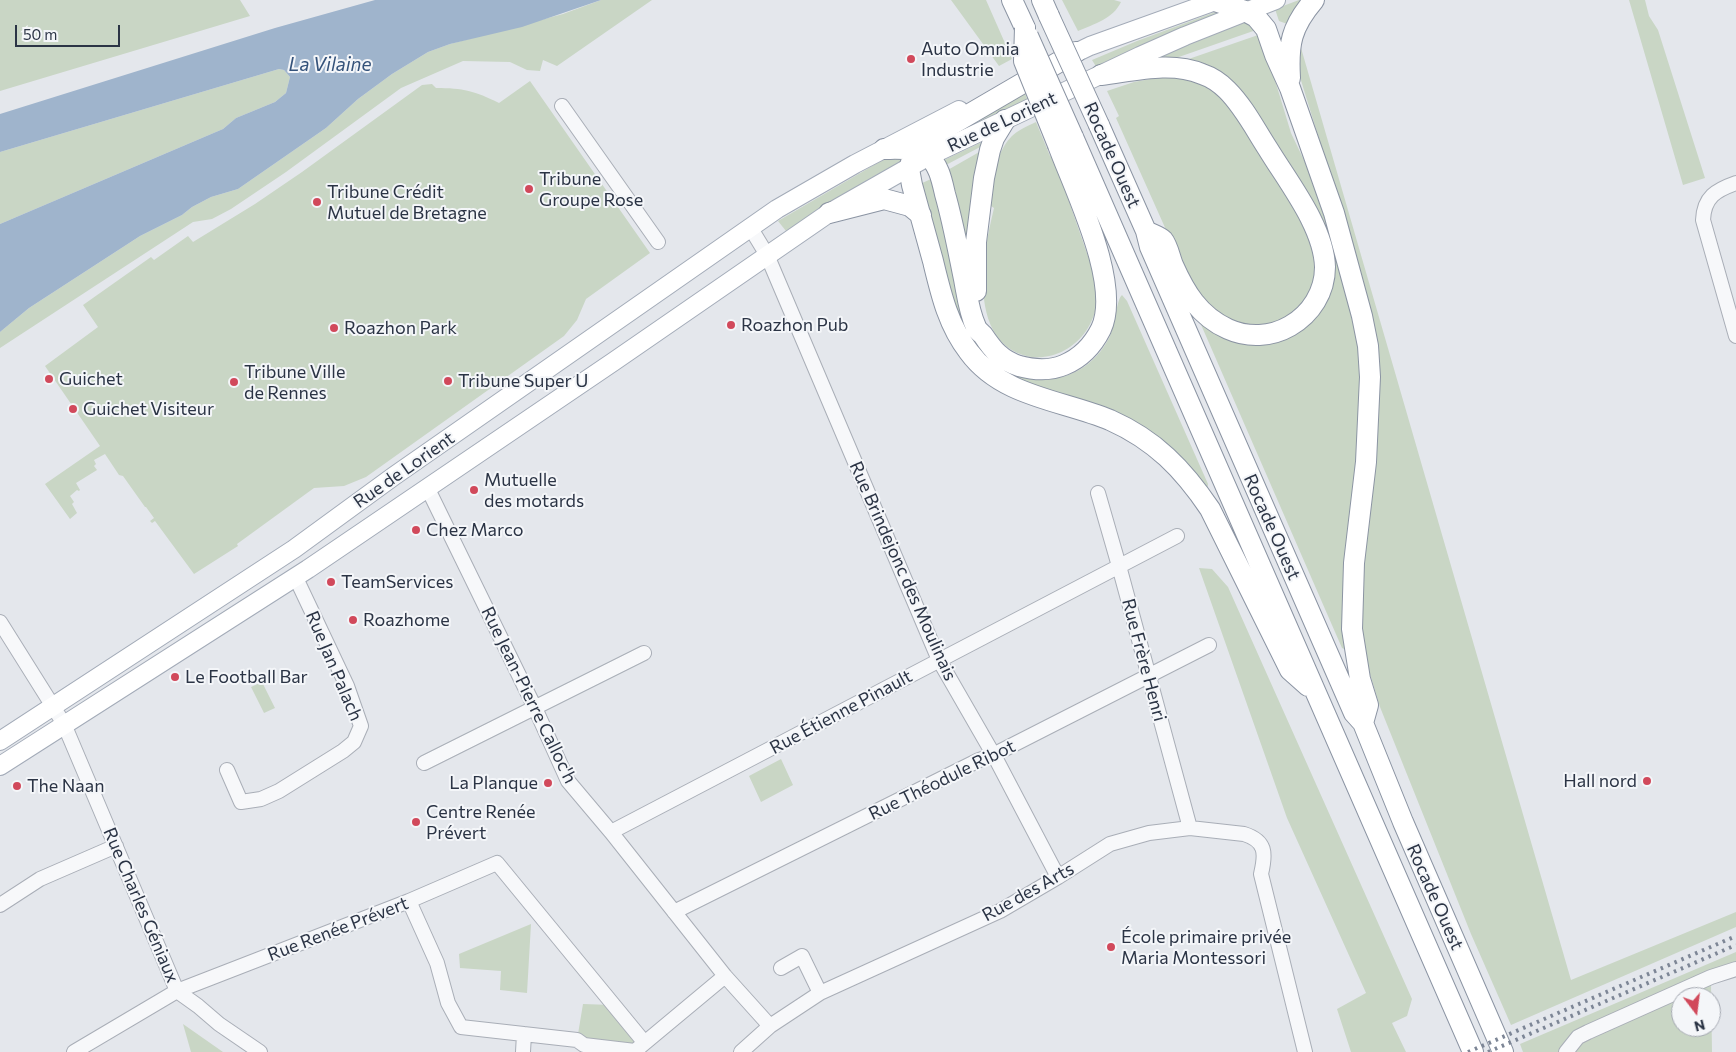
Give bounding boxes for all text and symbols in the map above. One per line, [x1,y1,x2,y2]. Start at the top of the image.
scale bar [18,15,122,47]
text: 50 m [23,25,57,43]
place label: Auto Omnia Industrie [921,38,1020,80]
marker: Auto Omnia Industrie [905,53,917,65]
water label: La Vilaine [289,54,371,76]
street label: Rue de Lorient [944,87,1060,157]
street label: Rocade Ouest [1079,99,1145,211]
place label: Tribune Groupe Rose [539,168,643,210]
place label: Tribune Crédit Mutuel de Bretagne [327,181,487,223]
marker: Tribune Groupe Rose [523,183,535,195]
marker: Tribune Crédit Mutuel de Bretagne [311,196,323,208]
place label: Roazhon Pub [741,314,848,336]
place label: Roazhon Park [344,317,457,339]
marker: Roazhon Pub [725,319,737,331]
marker: Roazhon Park [328,322,340,334]
place label: Tribune Ville de Rennes [244,361,345,404]
place label: Guichet [59,368,123,390]
place label: Tribune Super U [458,370,588,392]
marker: Guichet [43,373,55,385]
marker: Tribune Super U [442,375,454,387]
marker: Tribune Ville de Rennes [228,376,240,388]
place label: Guichet Visiteur [83,398,214,420]
marker: Guichet Visiteur [67,403,79,415]
street label: Rue de Lorient [349,427,459,513]
street label: Rue Brindejonc des Moulinais [845,458,961,684]
place label: Mutuelle des motards [484,469,584,512]
street label: Rocade Ouest [1239,471,1305,583]
marker: Mutuelle des motards [468,484,480,496]
place label: Chez Marco [426,519,524,541]
marker: Chez Marco [410,524,422,536]
place label: TeamServices [341,571,453,593]
marker: TeamServices [325,576,337,588]
street label: Rue Frère Henri [1117,596,1171,724]
street label: Rue Jean-Pierre Calloc'h [477,603,581,787]
street label: Rue Jan Palach [301,608,367,724]
place label: Roazhome [363,609,450,631]
marker: Roazhome [347,614,359,626]
street label: Rue Étienne Pinault [766,665,916,759]
place label: Le Football Bar [185,666,308,688]
marker: Le Football Bar [169,671,181,683]
street label: Rue Théodule Ribot [865,735,1019,825]
place label: Hall nord [1563,770,1637,792]
place label: La Planque [449,772,538,794]
place label: The Naan [27,775,105,797]
marker: Hall nord [1641,775,1653,787]
marker: La Planque [542,777,554,789]
marker: The Naan [11,780,23,792]
place label: Centre Renée Prévert [426,801,536,844]
marker: Centre Renée Prévert [410,816,422,828]
street label: Rue Charles Géniaux [99,824,183,986]
street label: Rocade Ouest [1402,841,1468,953]
street label: Rue des Arts [978,858,1078,926]
street label: Rue Renée Prévert [265,892,411,966]
place label: École primaire privée Maria Montessori [1121,926,1291,969]
marker: École primaire privée Maria Montessori [1105,941,1117,953]
north arrow [1671,987,1721,1037]
text: N [1692,1016,1707,1036]

